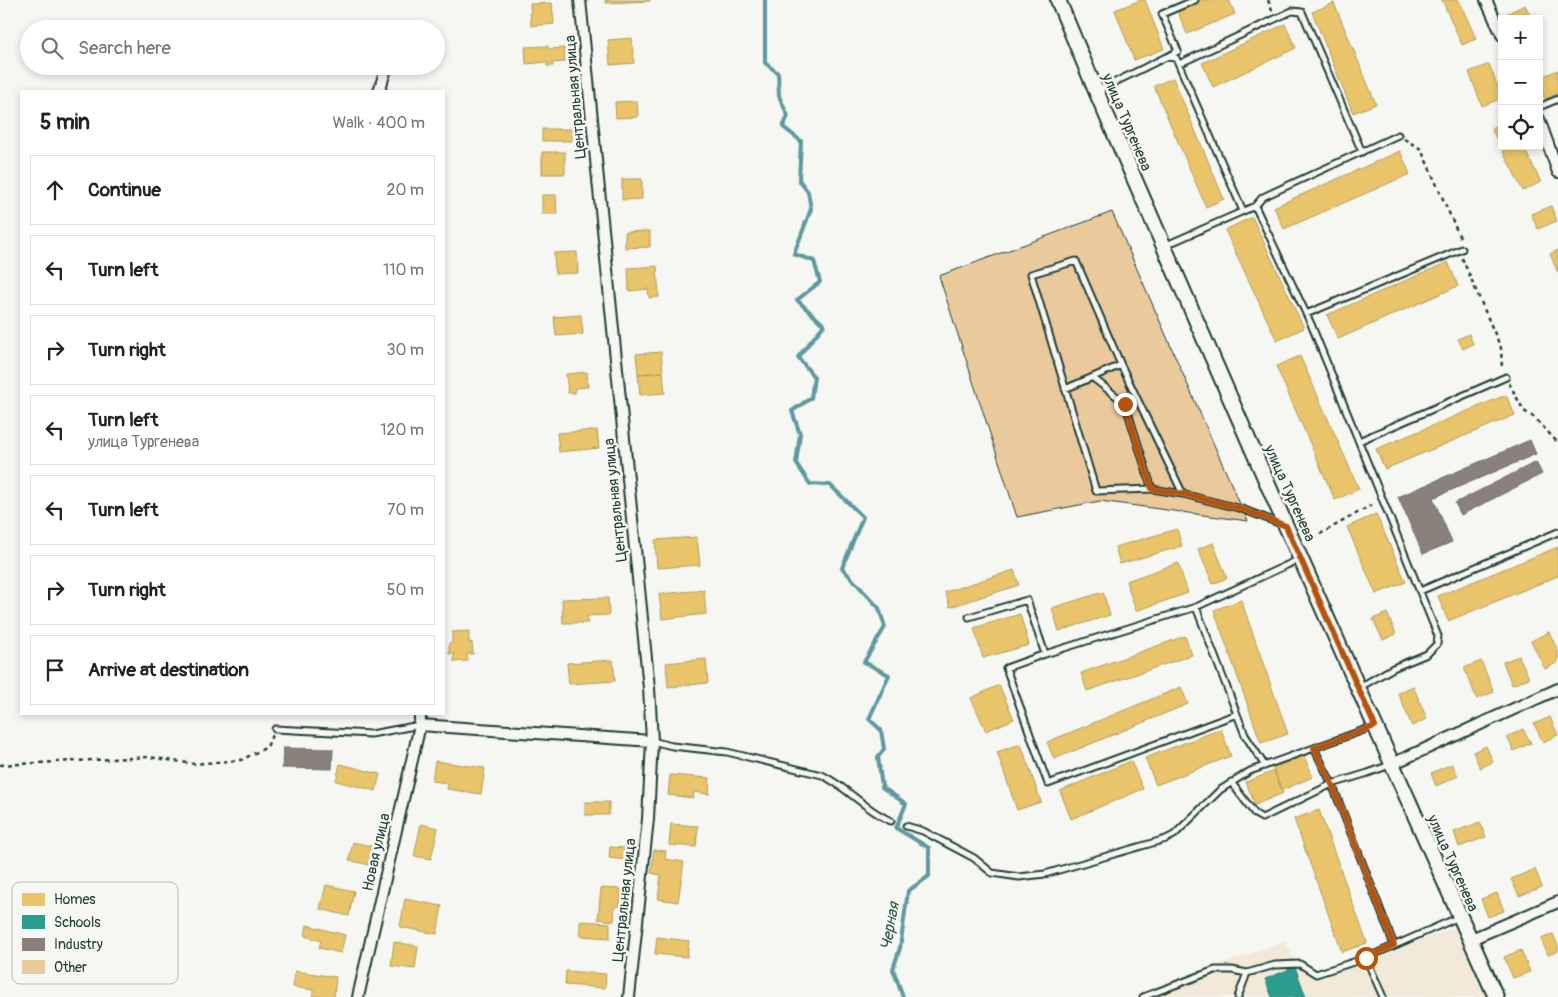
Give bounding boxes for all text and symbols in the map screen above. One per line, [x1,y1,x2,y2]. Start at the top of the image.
map controls [1498,15,1543,150]
button: + [1498,15,1543,60]
search box [20,20,445,75]
icon: search [38,34,66,62]
street label: Центральная улица [561,34,590,160]
text: Search here [78,36,171,60]
button: − [1498,60,1543,105]
street label: улица Тургенева [1097,70,1156,174]
button: locate [1498,105,1543,150]
text: 5 min [40,109,90,136]
text: Walk · 400 m [332,113,425,133]
icon: ahead [41,176,69,204]
text: Continue [88,178,161,202]
text: 20 m [386,180,424,200]
icon: left [41,256,69,284]
text: Turn left [88,258,158,282]
text: 110 m [383,260,424,280]
icon: right [41,336,69,364]
text: Turn right [88,338,166,362]
text: 30 m [386,340,424,360]
route end [1114,393,1137,416]
text: Turn left [88,408,158,432]
icon: left [41,416,69,444]
text: 120 m [380,420,424,440]
text: улица Тургенева [88,432,199,452]
street label: Центральная улица [600,437,631,563]
street label: улица Тургенева [1259,441,1319,545]
icon: left [41,496,69,524]
text: Turn left [88,498,158,522]
text: 70 m [387,500,424,520]
icon: right [41,576,69,604]
text: Turn right [88,578,166,602]
text: 50 m [387,580,424,600]
icon: arrive [41,656,69,684]
text: Arrive at destination [88,658,249,682]
street label: Новая улица [358,811,395,893]
street label: улица Тургенева [1422,811,1482,915]
street label: Центральная улица [609,837,640,963]
legend [12,882,178,984]
text: Homes [54,891,96,908]
water label: Черная [876,899,904,952]
text: Schools [54,914,101,931]
text: Industry [54,936,103,953]
route start [1355,947,1378,970]
text: Other [54,959,87,976]

